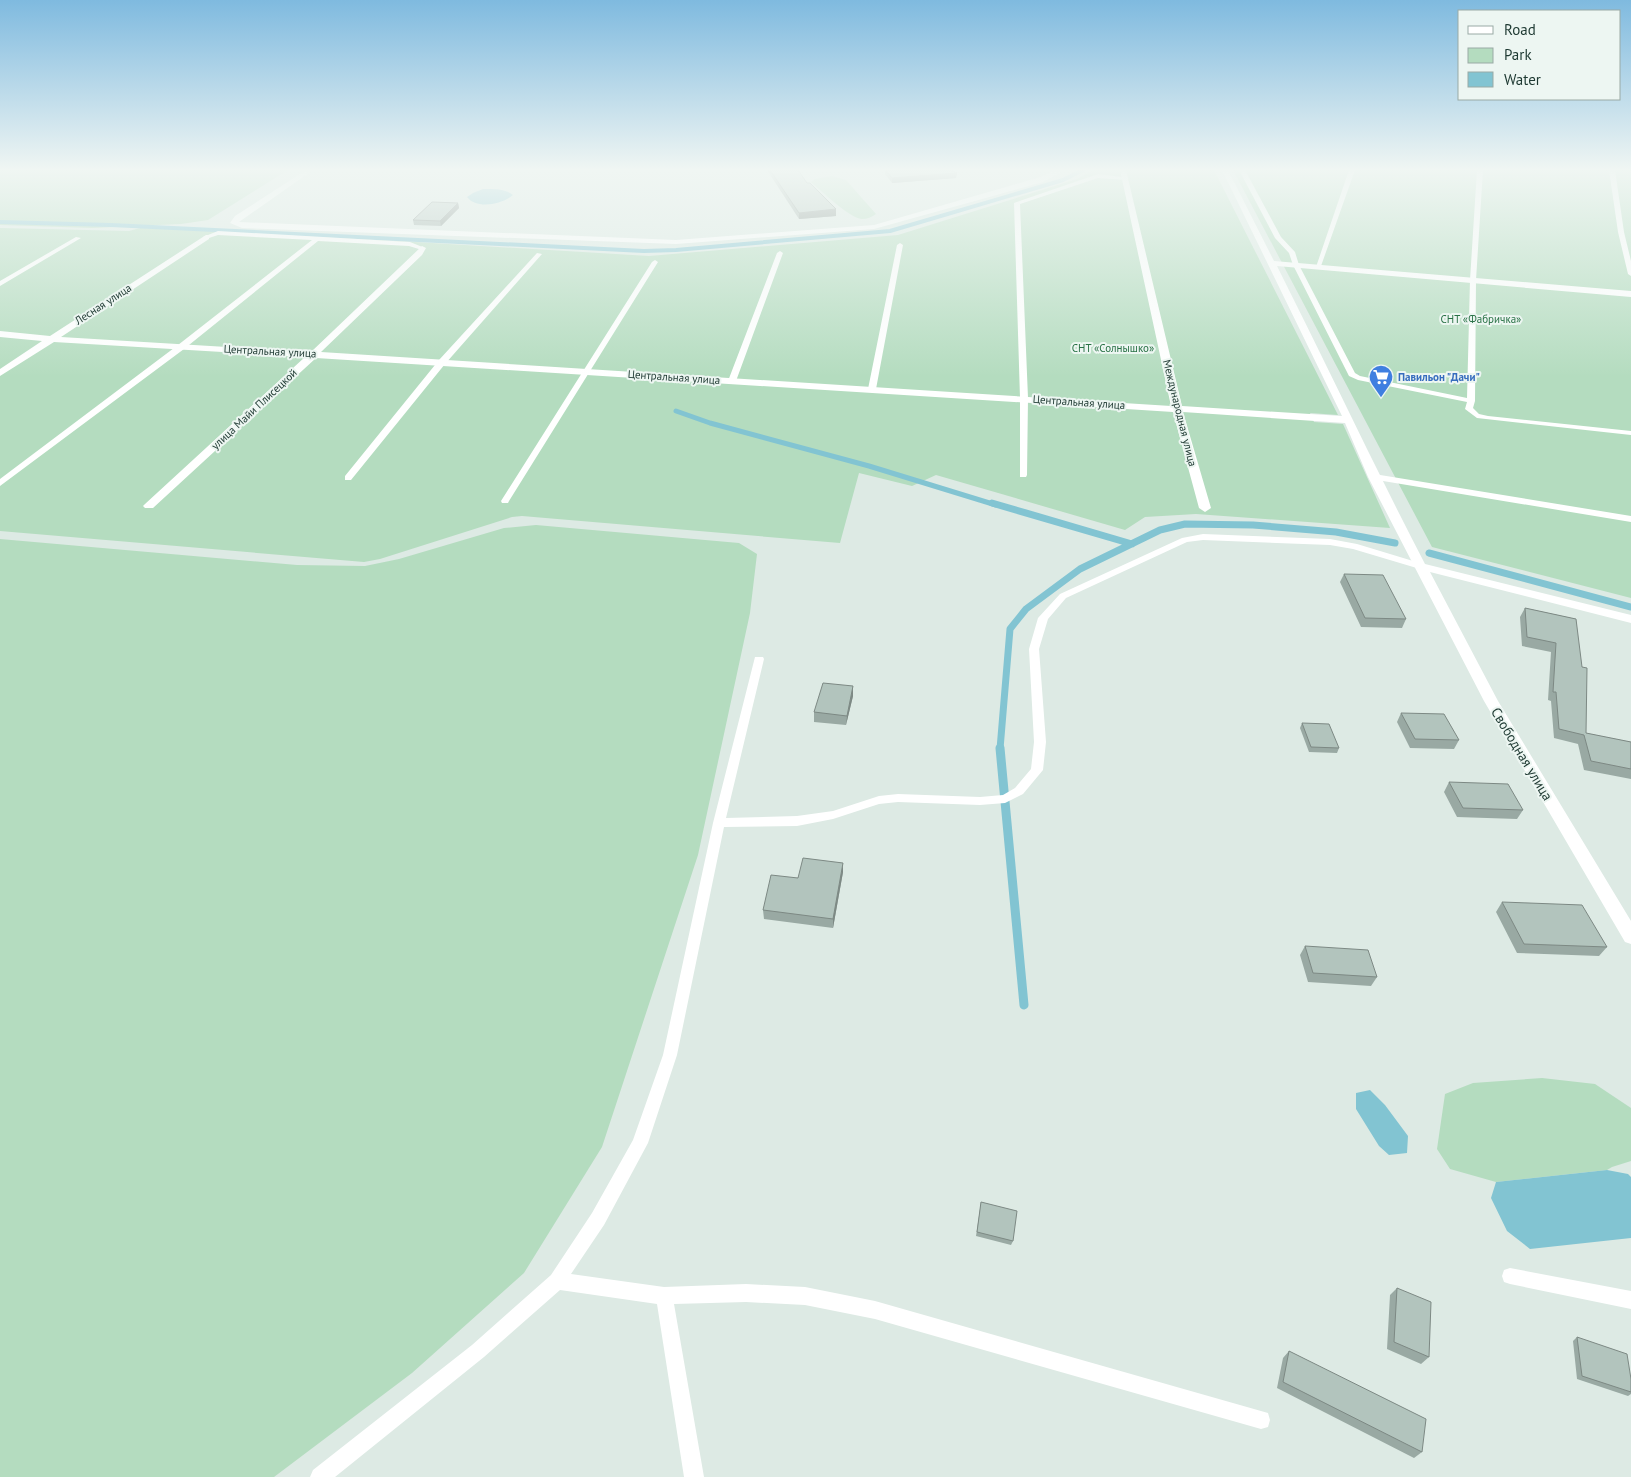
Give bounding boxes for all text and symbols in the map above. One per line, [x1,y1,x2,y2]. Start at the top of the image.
legend [1458,10,1621,100]
text: Road [1504,20,1536,39]
text: Park [1504,45,1532,64]
text: Water [1504,70,1541,89]
street label: Лесная улица [71,280,134,328]
park label: СНТ «Фабричка» [1441,312,1521,326]
park label: СНТ «Солнышко» [1072,341,1154,355]
street label: Центральная улица [223,342,317,360]
street label: Международная улица [1160,358,1200,468]
supermarket icon: Павильон "Дачи" [1368,364,1394,398]
street label: улица Майи Плисецкой [208,366,300,452]
street label: Центральная улица [627,367,721,387]
place label: Павильон "Дачи" [1398,370,1480,384]
street label: Центральная улица [1032,392,1126,412]
street label: Свободная улица [1487,704,1557,804]

